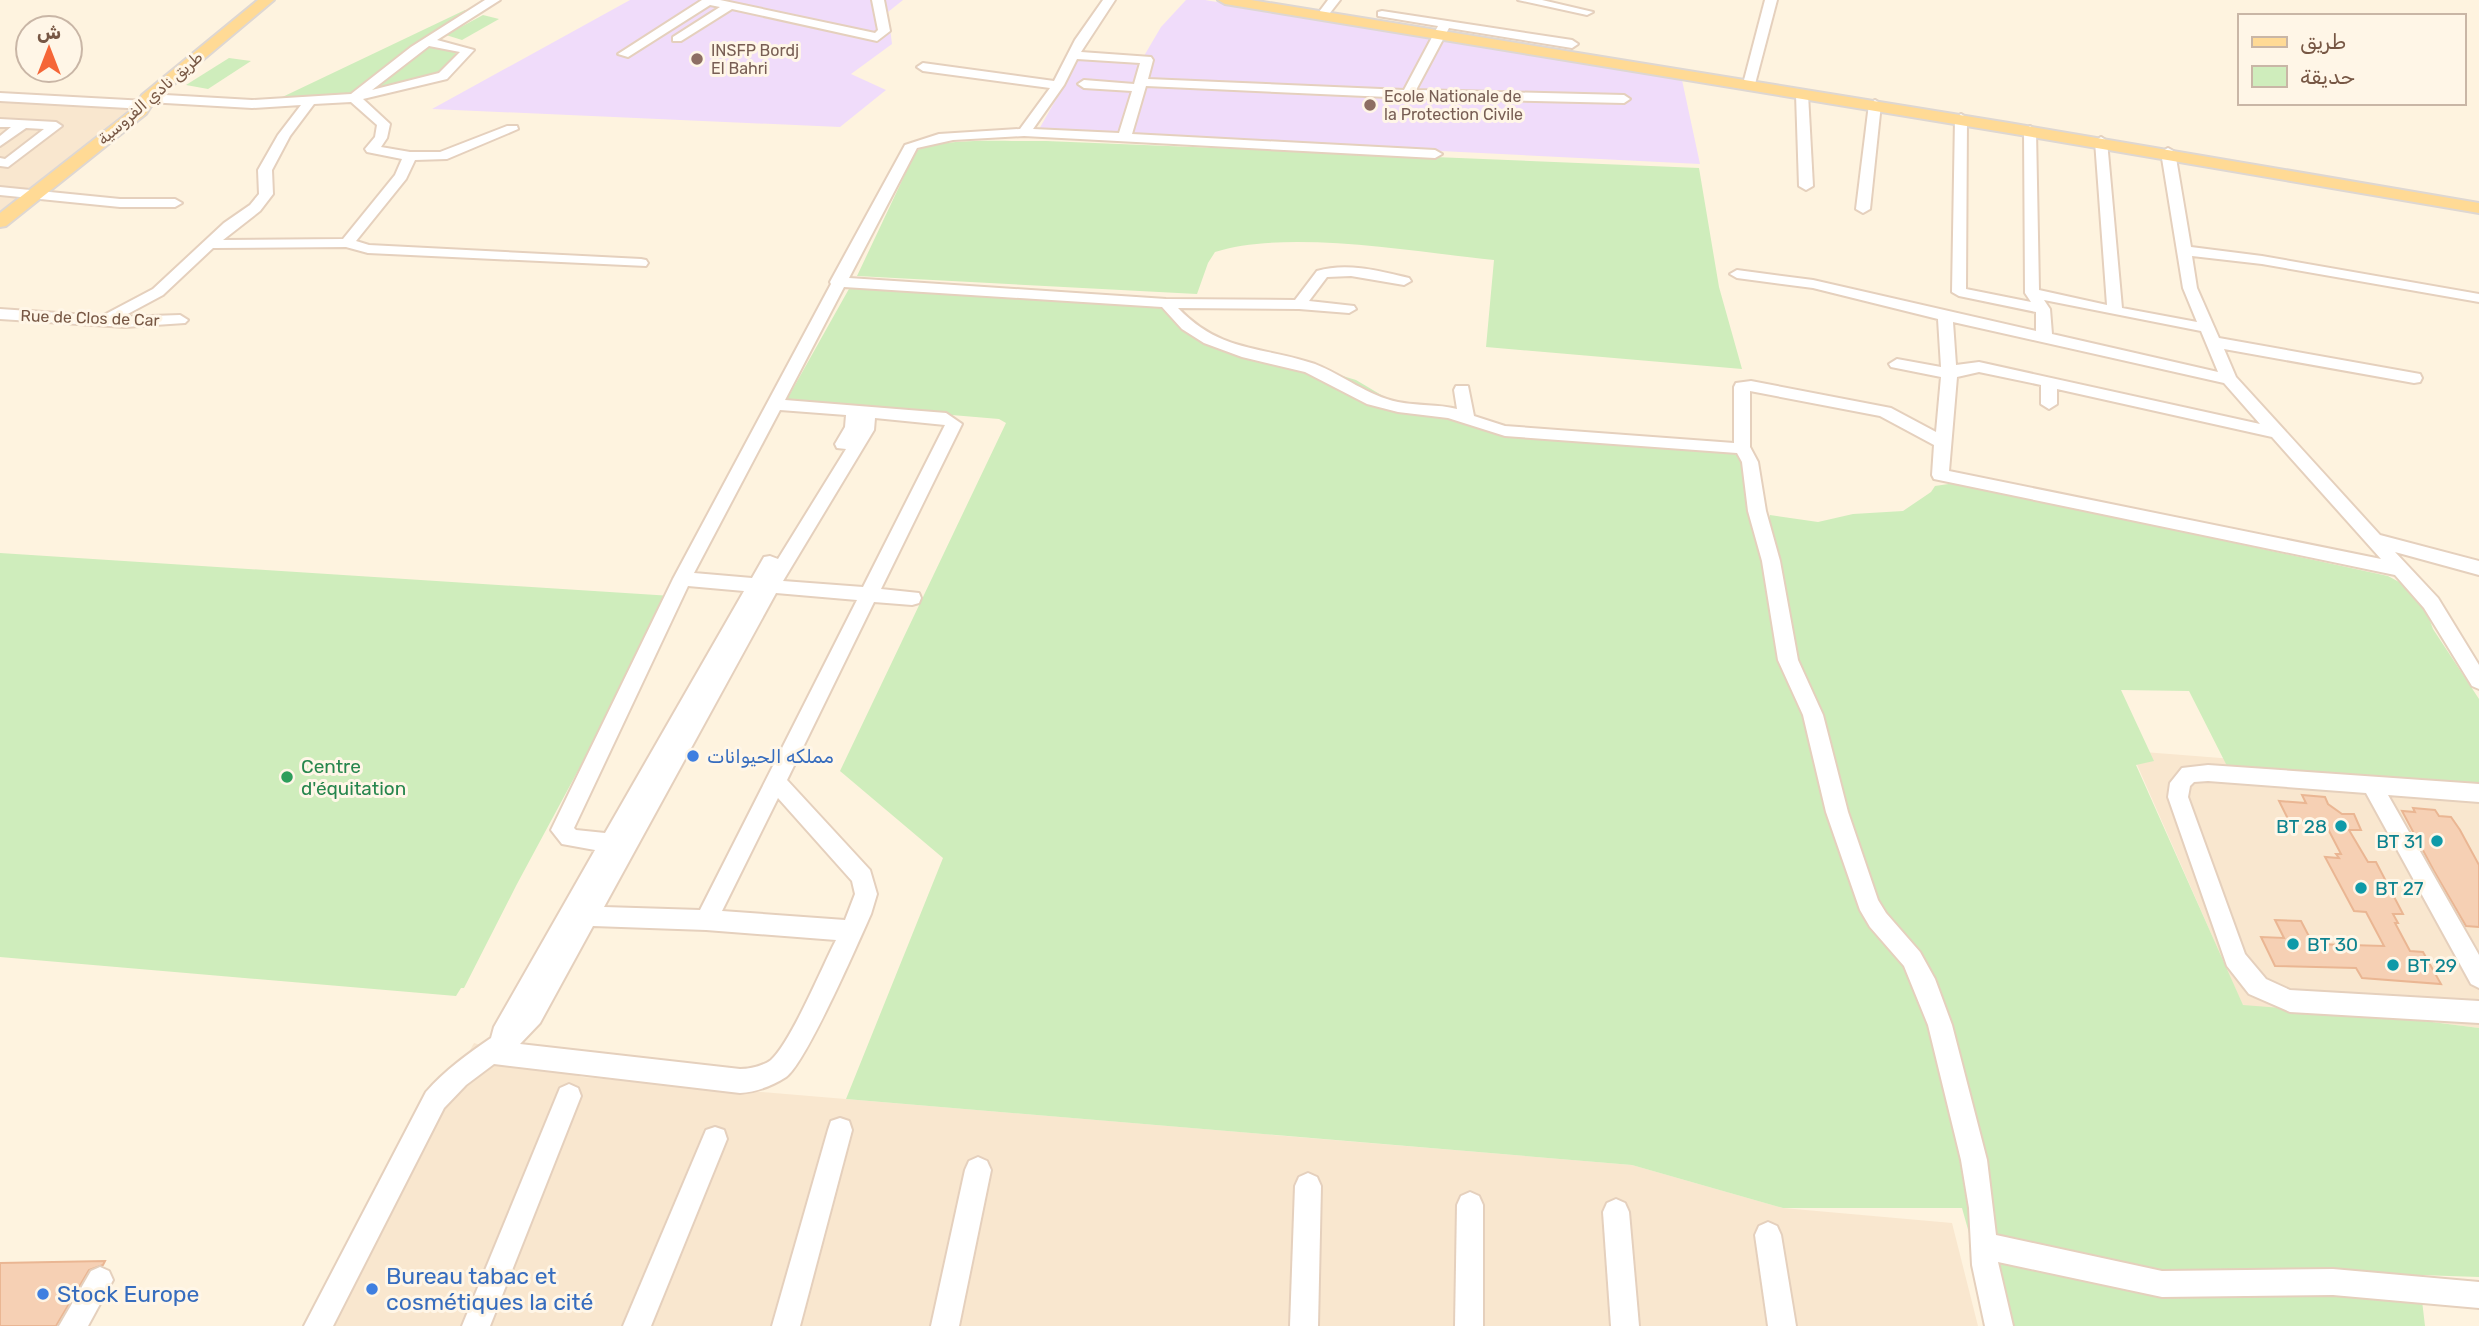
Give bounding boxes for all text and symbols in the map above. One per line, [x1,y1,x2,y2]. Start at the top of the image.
north arrow [14,14,84,84]
legend [2238,14,2465,105]
text: ش [37,21,61,44]
text: طريق [2300,29,2346,54]
place label: INSFP Bordj El Bahri [711,41,799,78]
street label: طريق نادي الفروسية [94,47,208,150]
marker: INSFP Bordj El Bahri [689,51,705,67]
text: حديقة [2300,64,2355,89]
place label: Ecole Nationale de la Protection Civile [1384,87,1523,124]
marker: Ecole Nationale de la Protection Civile [1362,97,1378,113]
street label: Rue de Clos de Car [20,306,160,330]
place label: مملكه الحيوانات [707,745,834,768]
marker: مملكه الحيوانات [685,748,701,764]
place label: Centre d'équitation [301,755,406,800]
marker: Centre d'équitation [279,769,295,785]
place label: BT 28 [2276,815,2327,838]
marker: BT 28 [2333,818,2349,834]
place label: BT 31 [2376,830,2423,853]
marker: BT 31 [2429,833,2445,849]
place label: BT 27 [2375,877,2424,900]
marker: BT 27 [2353,880,2369,896]
place label: BT 30 [2307,933,2358,956]
marker: BT 30 [2285,936,2301,952]
place label: BT 29 [2407,954,2457,977]
marker: BT 29 [2385,957,2401,973]
place label: Bureau tabac et cosmétiques la cité [386,1262,593,1316]
place label: Stock Europe [57,1280,199,1308]
marker: Bureau tabac et cosmétiques la cité [364,1281,380,1297]
marker: Stock Europe [35,1286,51,1302]

